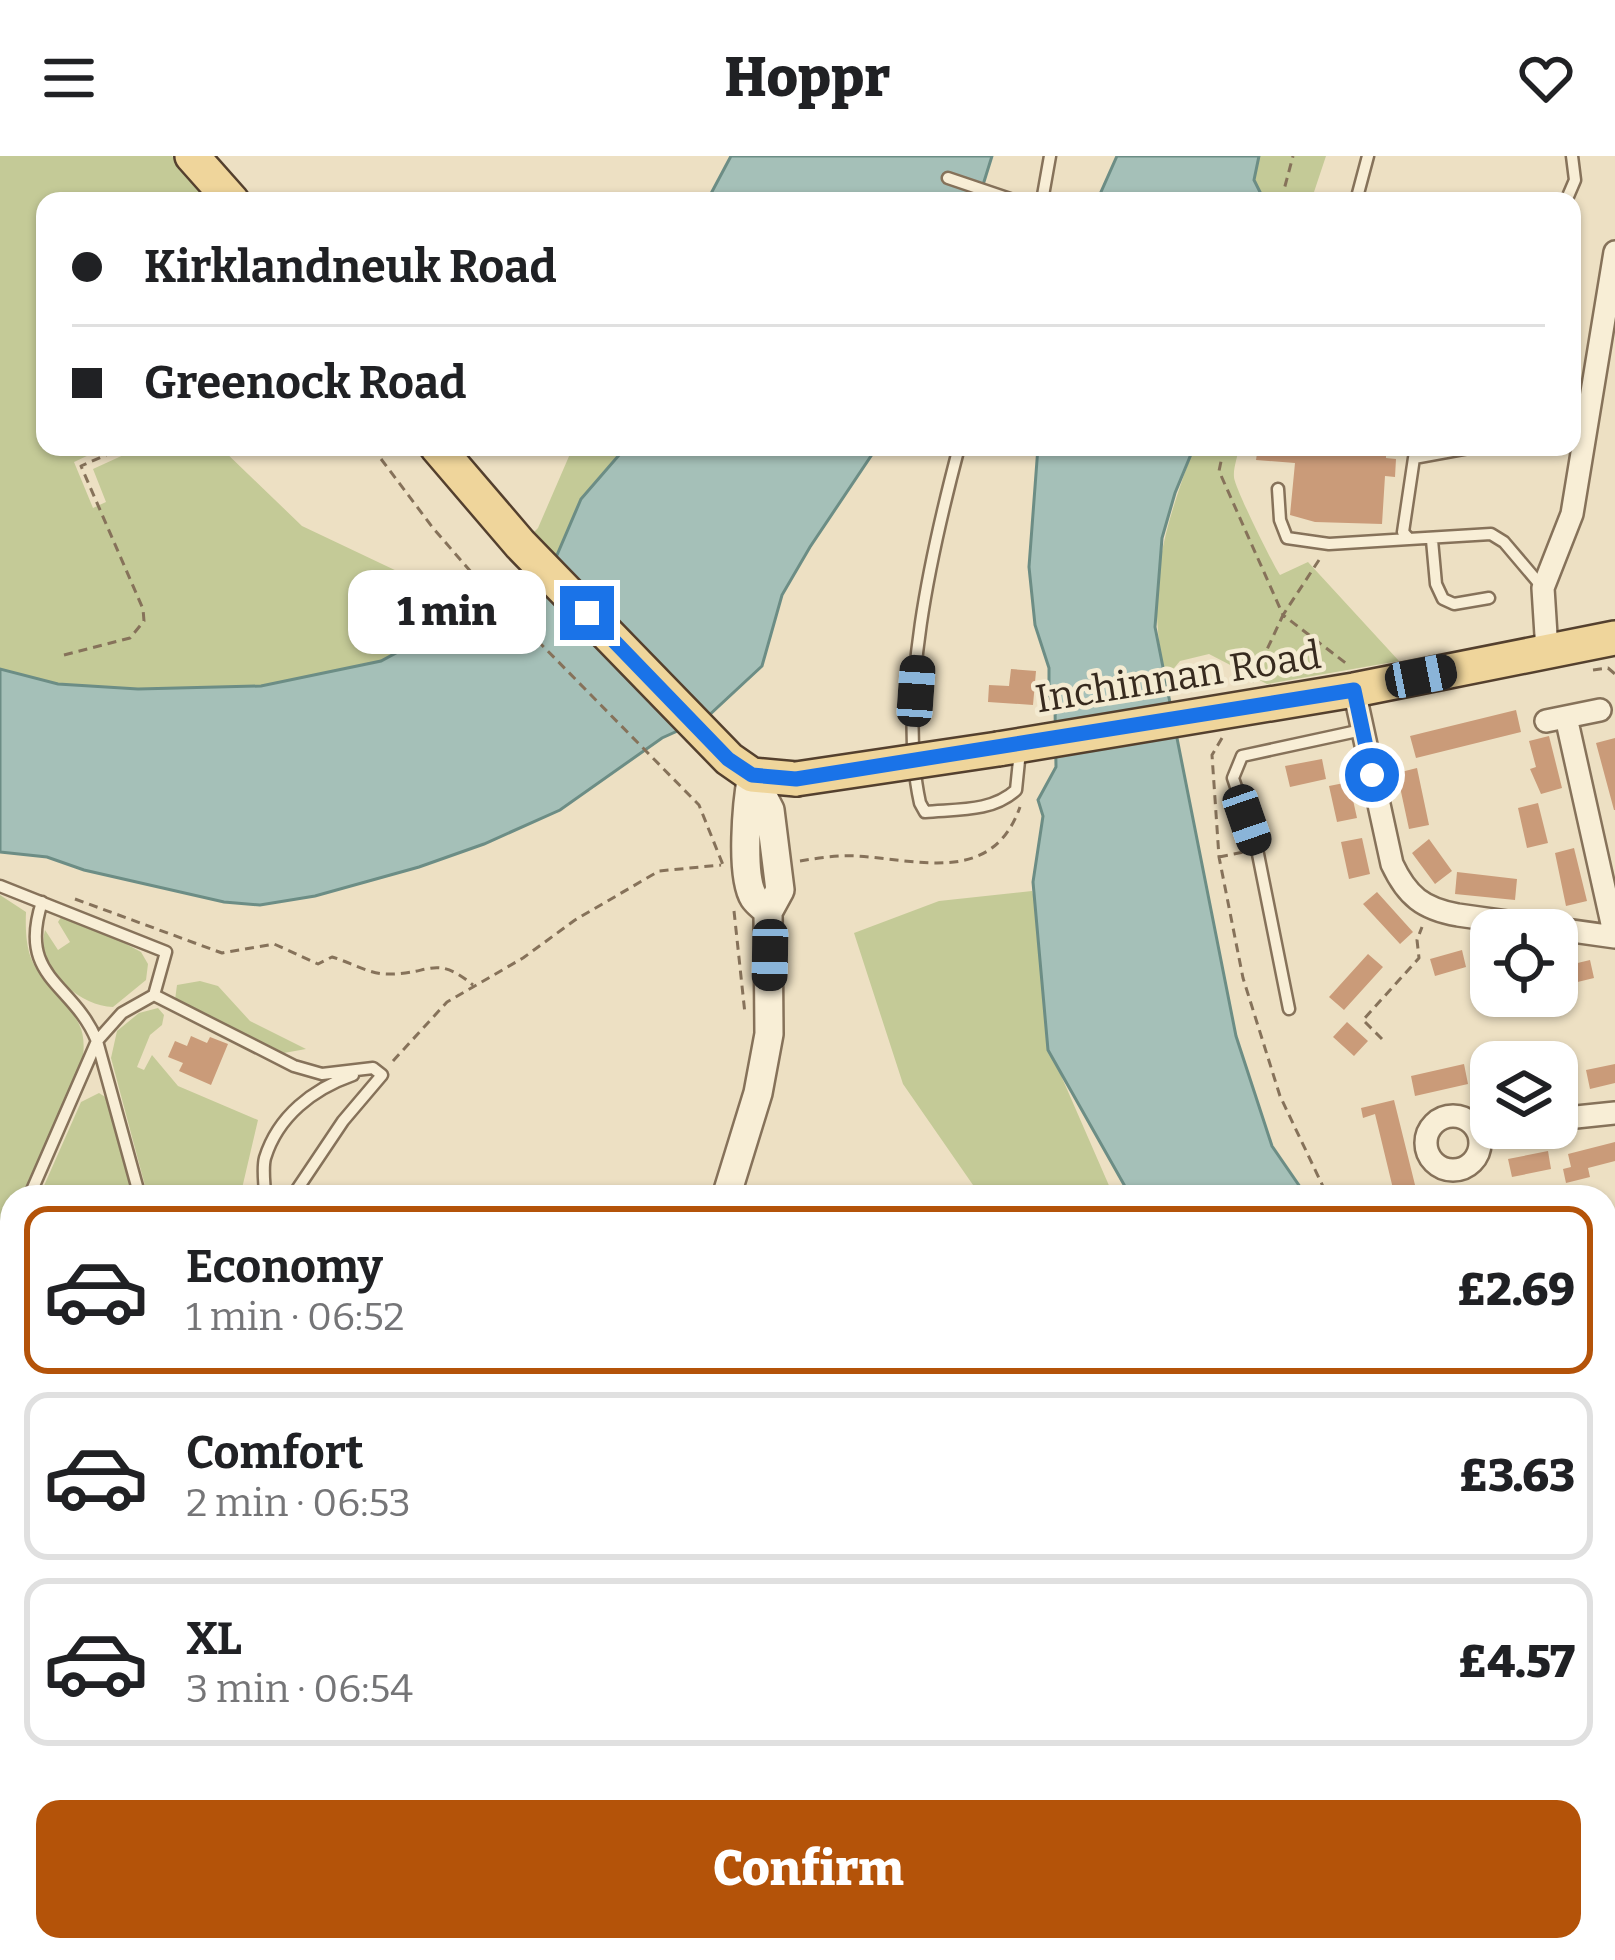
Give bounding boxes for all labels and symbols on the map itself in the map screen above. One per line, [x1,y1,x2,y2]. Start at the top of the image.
callout: 1 min [347,571,545,655]
route end [560,586,614,640]
street label: Inchinnan Road [1032,632,1324,722]
car [1382,651,1460,701]
car [896,654,936,728]
route start [1345,748,1399,802]
car [1218,780,1276,860]
car [751,919,789,991]

